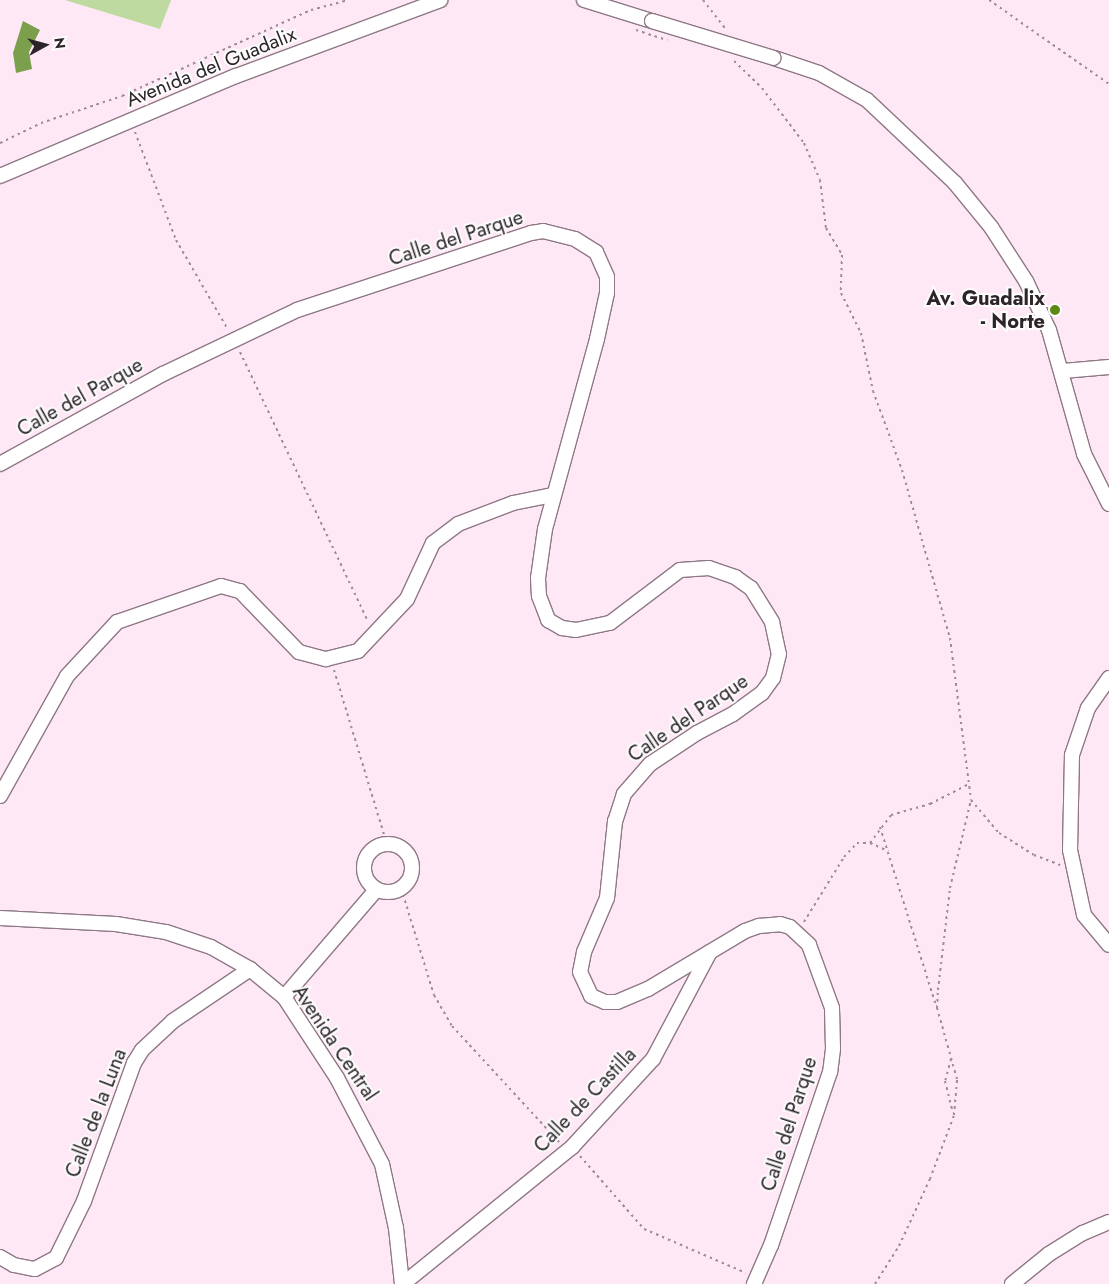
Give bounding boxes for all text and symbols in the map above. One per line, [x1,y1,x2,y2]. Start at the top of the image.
north arrow [20,20,70,70]
street label: Avenida del Guadalix [123,22,299,112]
text: N [49,36,70,50]
street label: Calle del Parque [386,205,526,271]
place label: Av. Guadalix - Norte [926,286,1045,333]
marker: Av. Guadalix - Norte [1049,304,1061,316]
street label: Calle del Parque [13,353,147,441]
street label: Calle del Parque [623,669,753,767]
street label: Avenida Central [288,981,382,1105]
street label: Calle de Castilla [529,1042,641,1158]
street label: Calle de la Luna [60,1045,132,1181]
street label: Calle del Parque [756,1054,822,1194]

